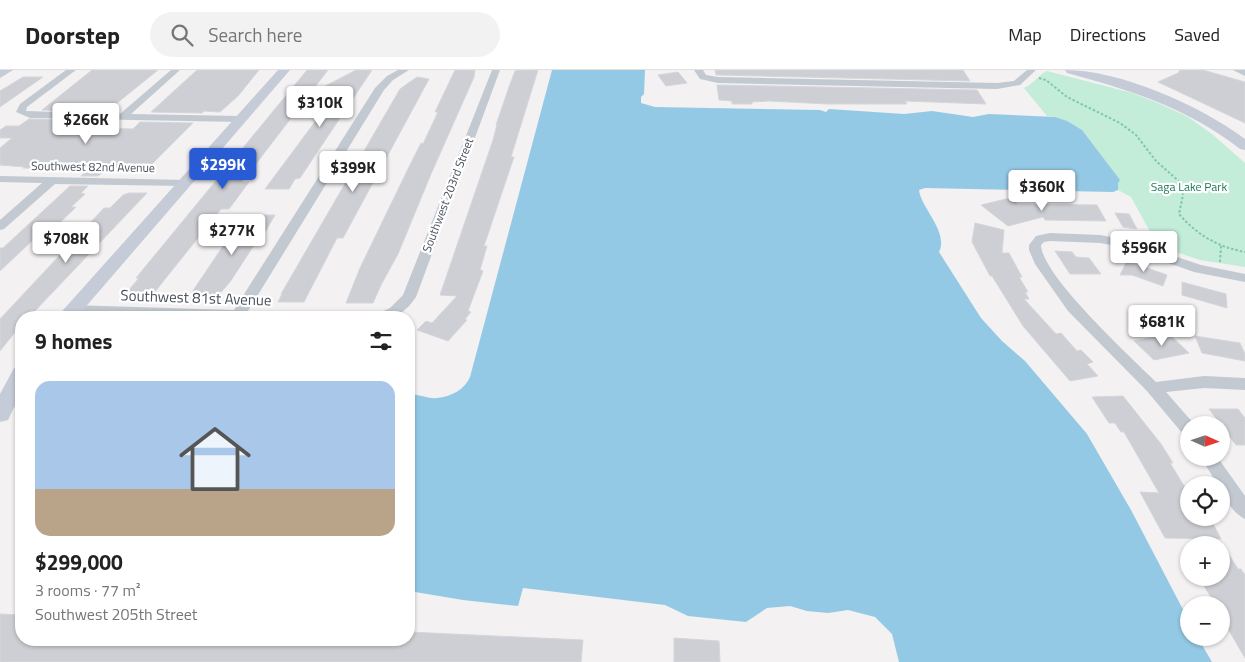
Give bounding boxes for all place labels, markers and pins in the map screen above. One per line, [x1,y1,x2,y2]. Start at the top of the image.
pin: $310K [285,85,355,128]
pin: $266K [51,102,121,145]
pin: $299K [188,148,258,190]
pin: $399K [318,150,388,193]
pin: $360K [1007,170,1077,212]
pin: $277K [197,214,267,256]
pin: $708K [31,222,101,264]
pin: $596K [1109,230,1179,273]
pin: $681K [1127,304,1197,347]

